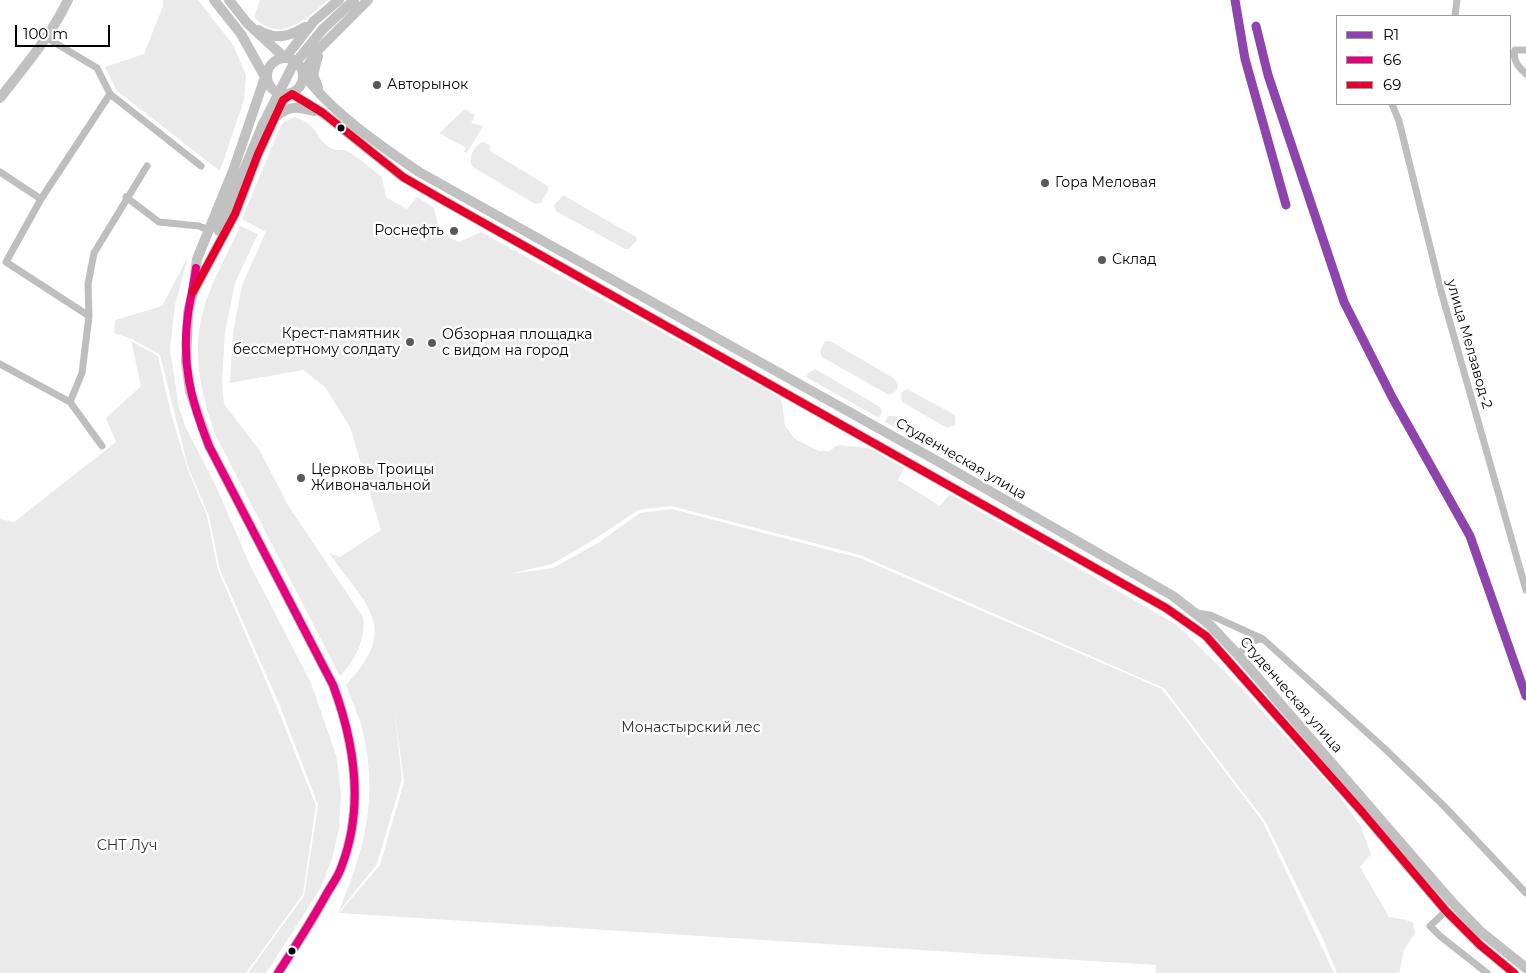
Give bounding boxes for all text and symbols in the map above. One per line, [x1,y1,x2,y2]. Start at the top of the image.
scale bar [18,15,112,47]
legend [1336,15,1511,105]
text: 100 m [23,24,68,43]
text: R1 [1383,25,1399,44]
text: 66 [1383,50,1401,69]
text: 69 [1383,75,1401,94]
place label: Авторынок [387,77,468,93]
marker: Авторынок [371,79,383,91]
unlabelled marker [336,123,346,133]
place label: Гора Меловая [1055,175,1157,191]
marker: Гора Меловая [1039,177,1051,189]
place label: Роснефть [374,223,444,239]
marker: Роснефть [448,225,460,237]
place label: Склад [1112,252,1156,268]
marker: Склад [1096,254,1108,266]
street label: улица Мелзавод-2 [1443,278,1495,410]
place label: Крест-памятник бессмертному солдату [233,326,400,358]
place label: Обзорная площадка с видом на город [442,327,592,360]
marker: Крест-памятник бессмертному солдату [404,336,416,348]
marker: Обзорная площадка с видом на город [426,337,438,349]
street label: Студенческая улица [893,415,1029,503]
place label: Церковь Троицы Живоначальной [311,462,434,494]
marker: Церковь Троицы Живоначальной [295,472,307,484]
street label: Студенческая улица [1236,634,1346,756]
park label: Монастырский лес [621,720,761,736]
park label: СНТ Луч [97,838,157,854]
unlabelled marker [287,946,297,956]

